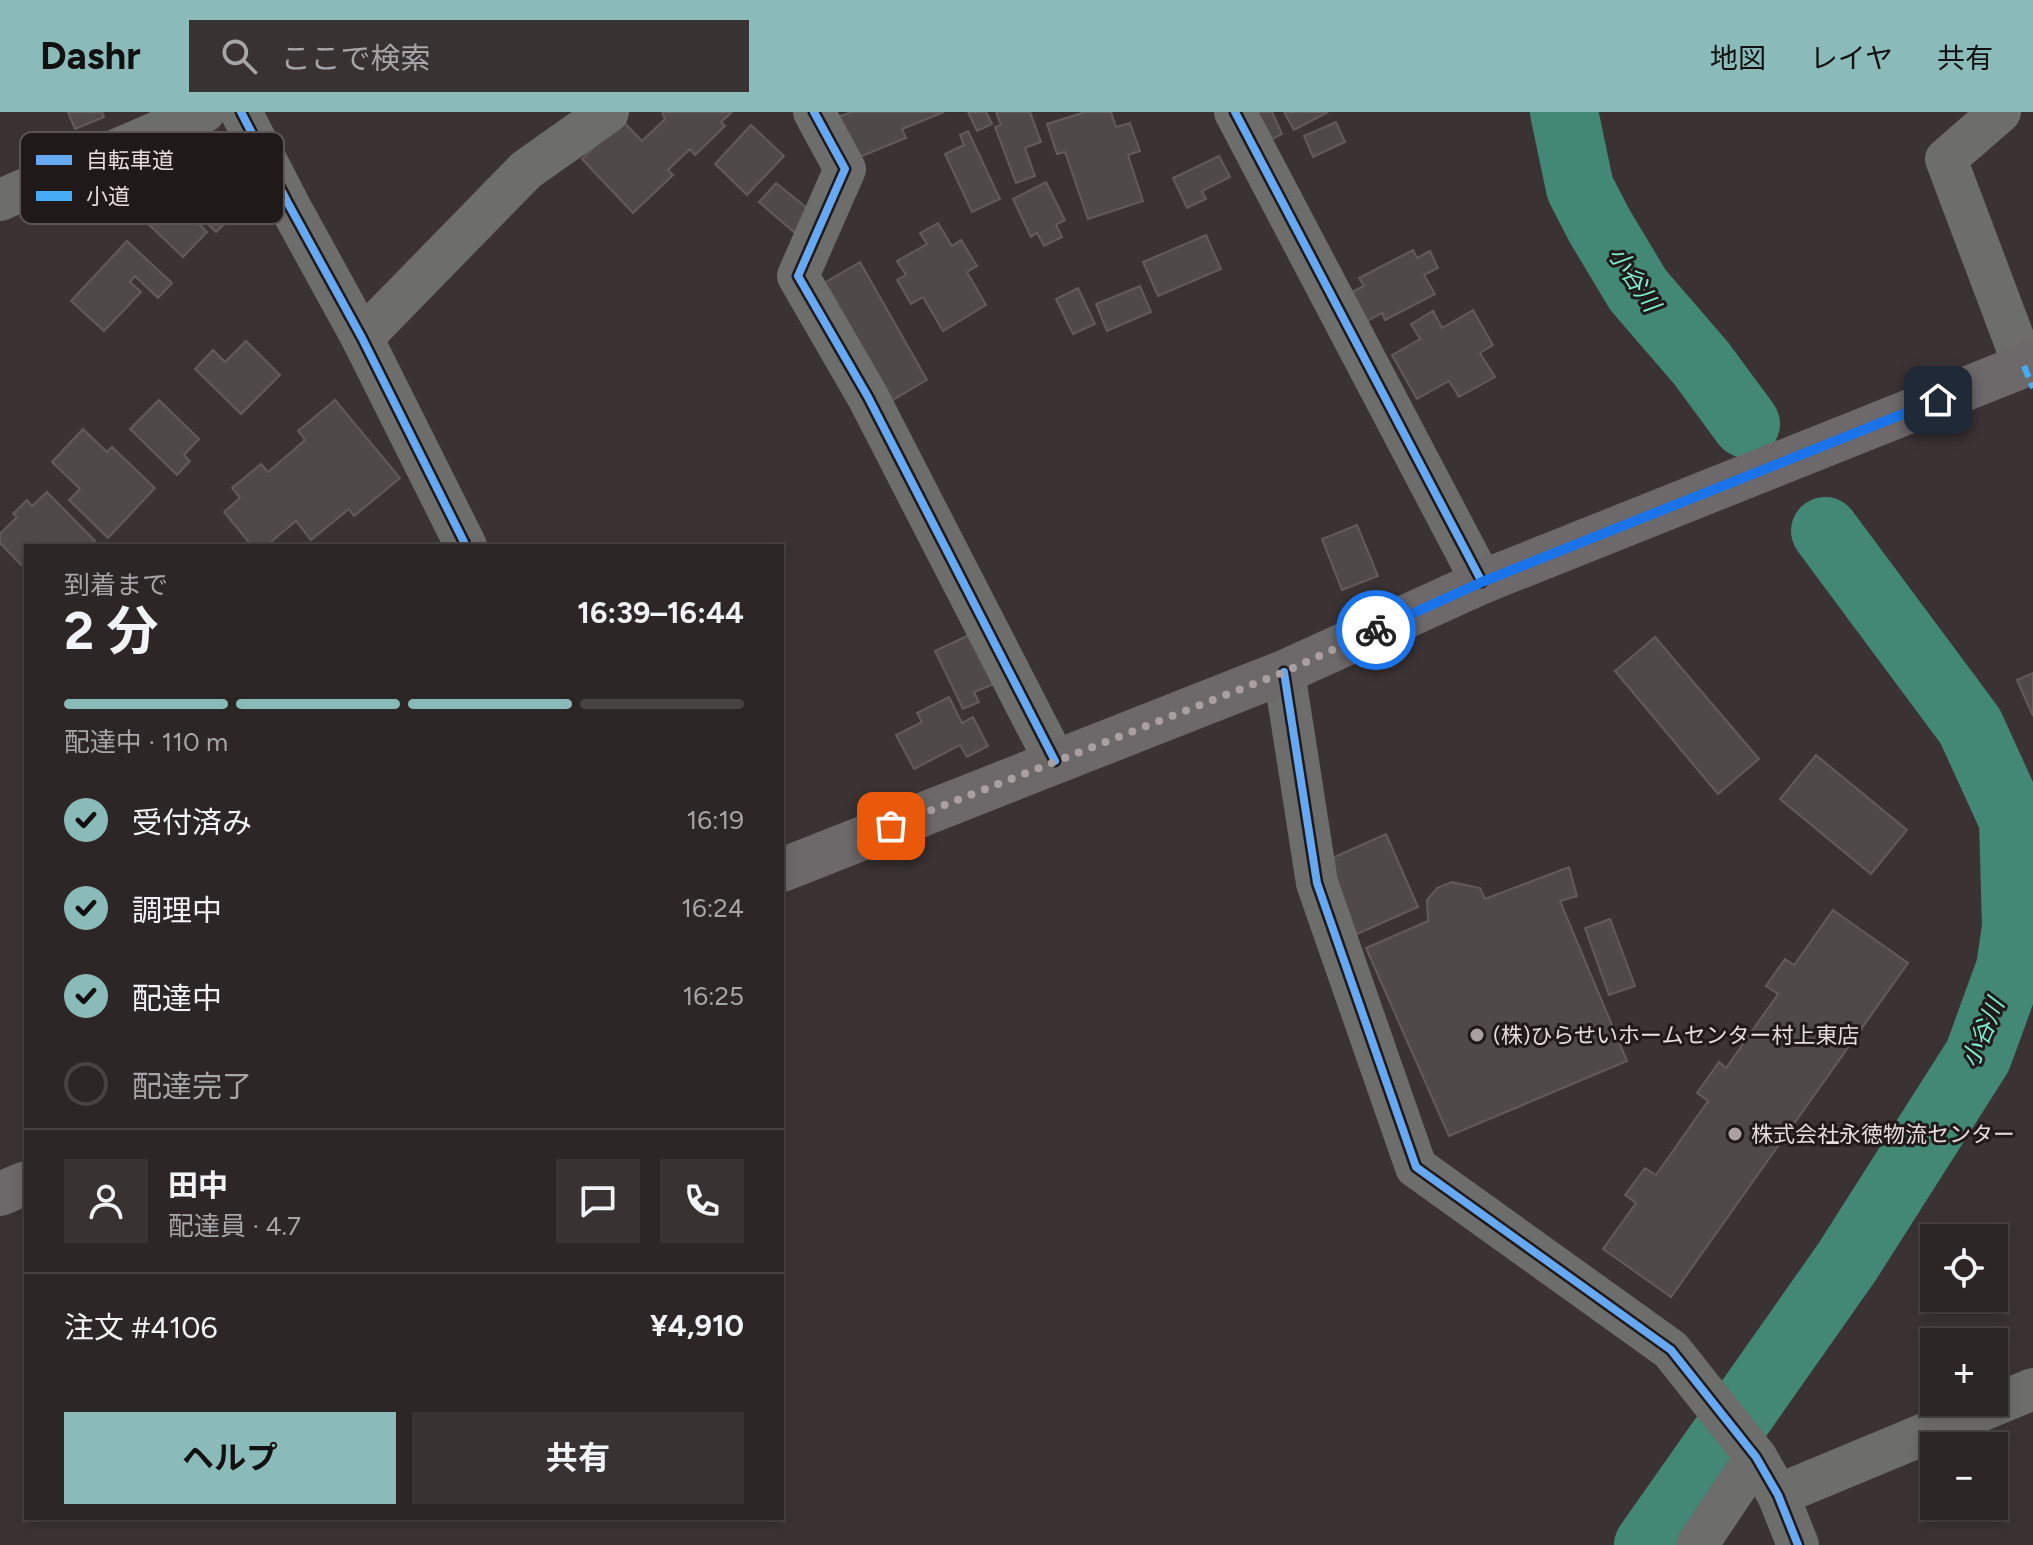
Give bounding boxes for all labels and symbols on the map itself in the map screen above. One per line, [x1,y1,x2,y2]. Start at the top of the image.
legend [20,132,284,224]
text: 自転車道 [86,147,174,174]
text: 小道 [86,183,130,210]
water label: 小谷川 [1602,241,1668,319]
pin [1904,366,1972,434]
courier [1336,590,1416,670]
pin [857,792,925,860]
water label: 小谷川 [1955,991,2011,1072]
place label: (株)ひらせいホームセンター村上東店 [1493,1022,1859,1049]
marker: (株)ひらせいホームセンター村上東店 [1468,1026,1486,1044]
place label: 株式会社永徳物流センター [1751,1121,2015,1148]
marker: 株式会社永徳物流センター [1726,1125,1744,1143]

